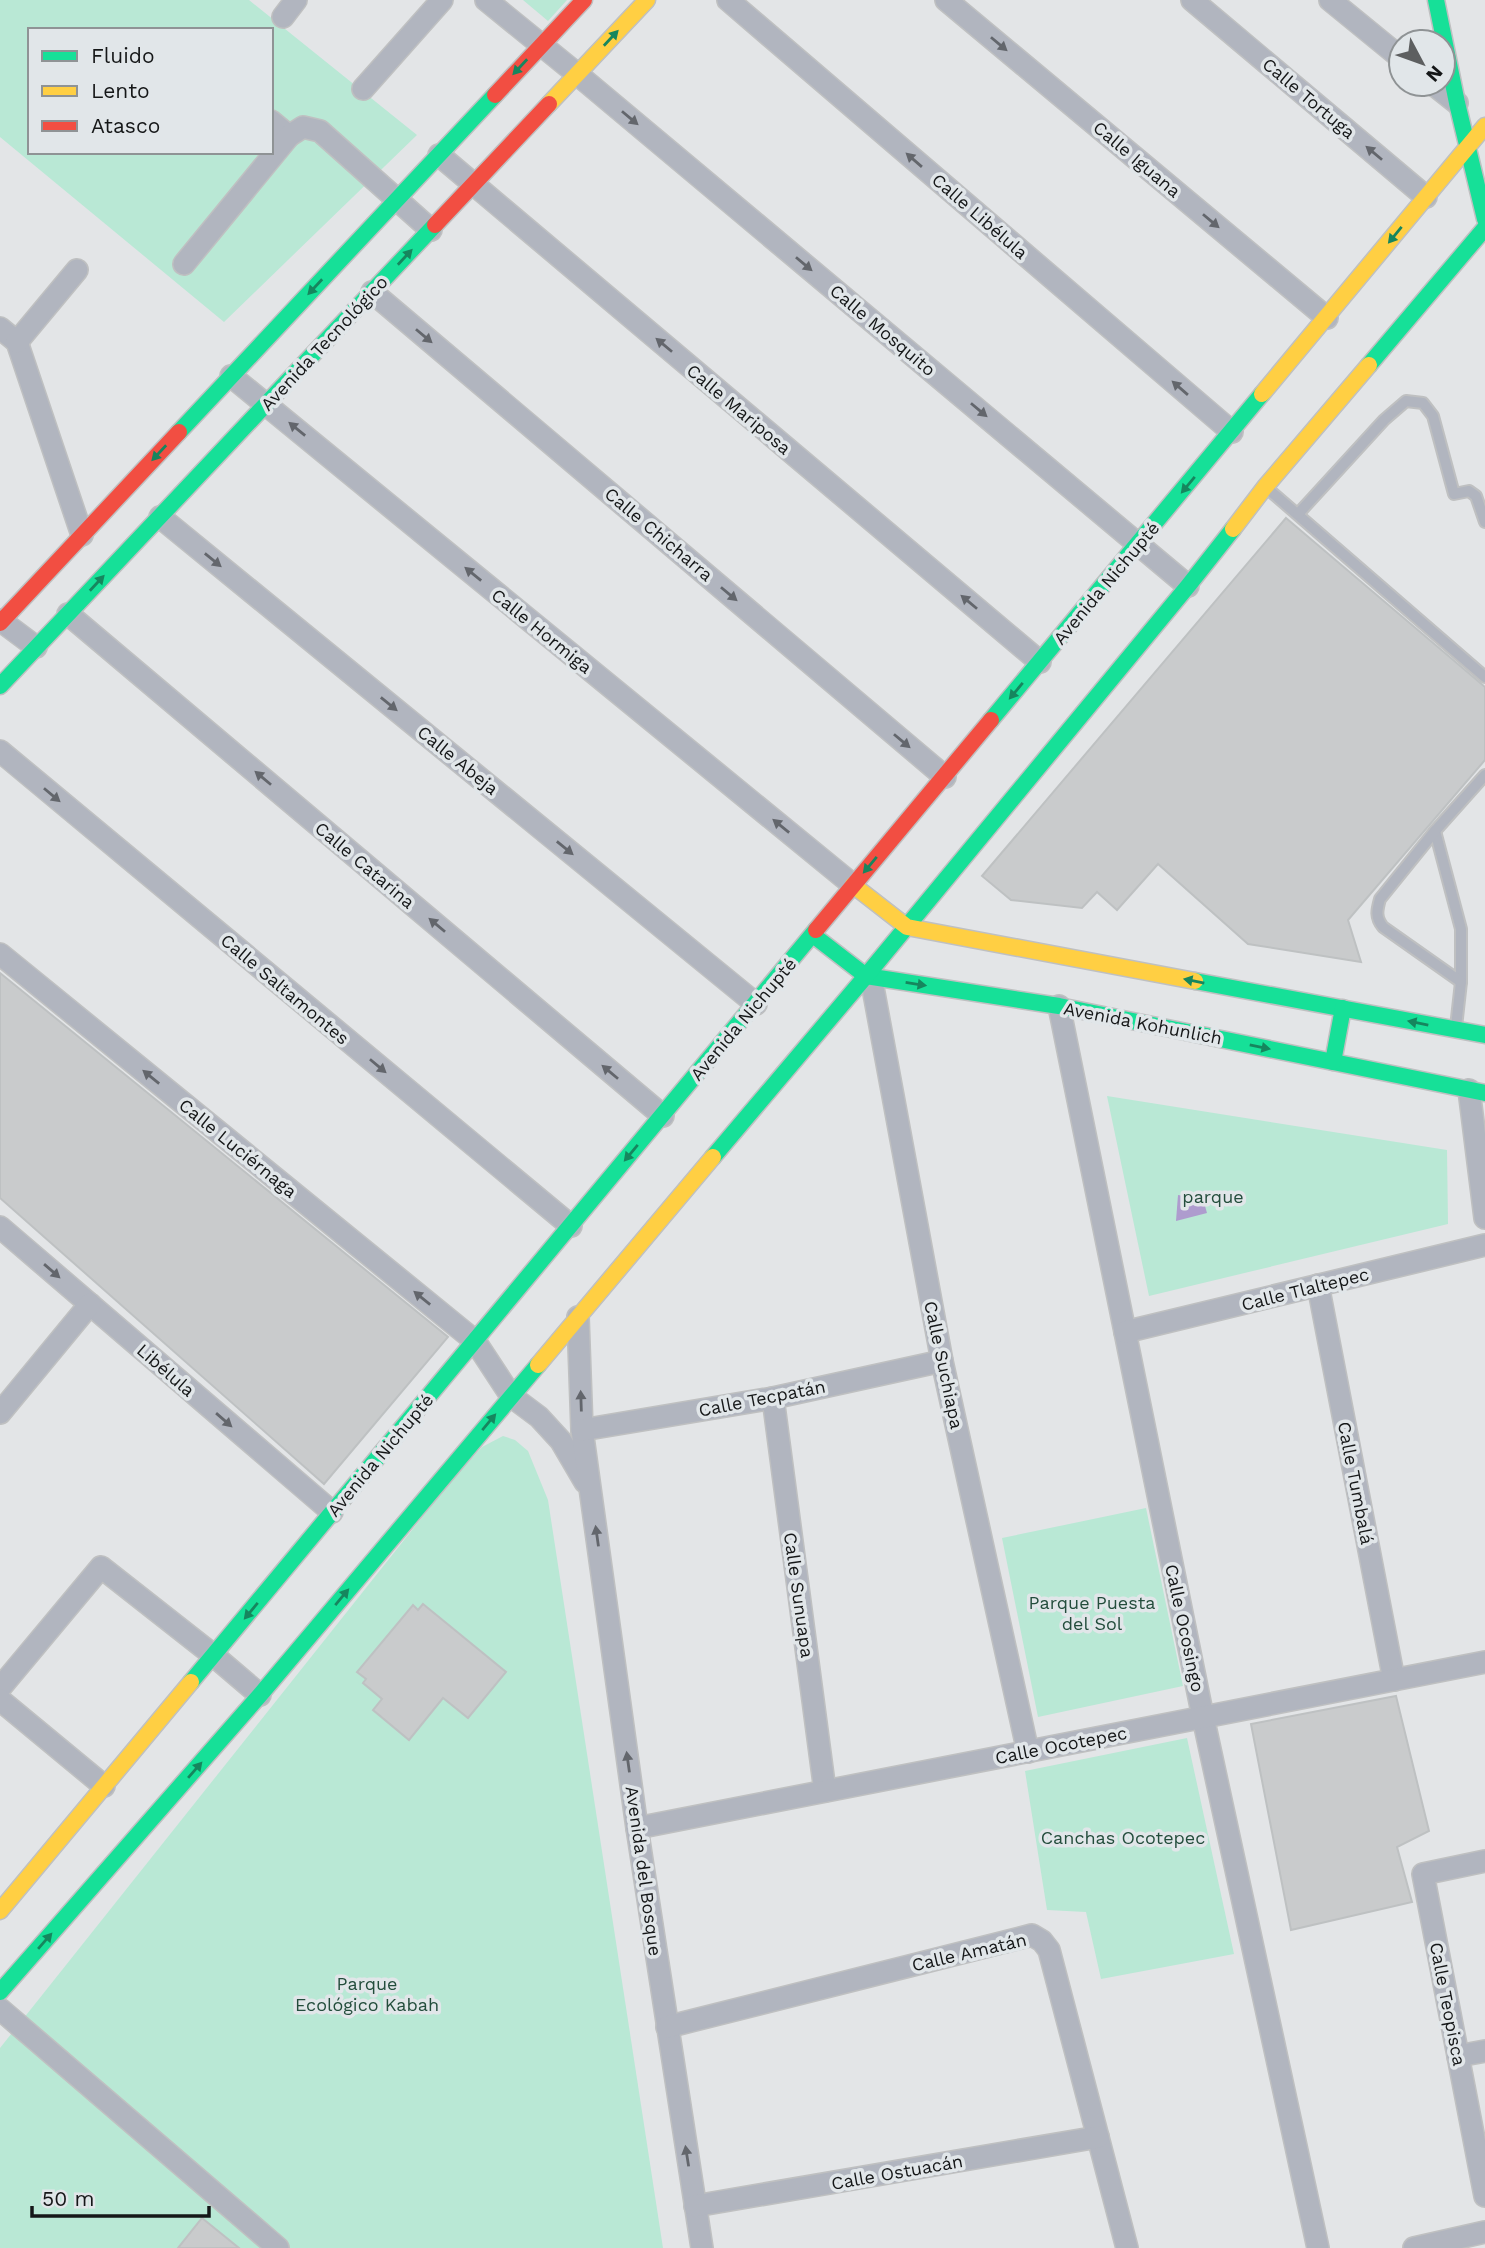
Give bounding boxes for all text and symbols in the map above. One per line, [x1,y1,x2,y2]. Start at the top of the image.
legend [28,28,273,154]
north arrow [1387,28,1457,98]
one-way arrow [603,30,619,47]
one-way arrow [990,36,1007,51]
text: Fluido [91,43,155,68]
street label: Calle Tortuga [1258,53,1360,143]
one-way arrow [513,58,529,75]
text: N [1421,61,1448,87]
text: Lento [91,78,150,103]
one-way arrow [621,110,638,125]
text: Atasco [91,113,160,138]
street label: Calle Iguana [1089,116,1185,202]
one-way arrow [1365,145,1383,161]
one-way arrow [906,153,923,168]
street label: Calle Libélula [928,169,1032,263]
one-way arrow [1202,213,1220,229]
one-way arrow [1388,227,1403,244]
one-way arrow [396,249,412,266]
one-way arrow [796,256,813,271]
street label: Avenida Tecnológico [256,271,392,415]
one-way arrow [307,278,323,295]
street label: Calle Mosquito [826,280,940,380]
one-way arrow [416,328,433,343]
one-way arrow [656,338,673,353]
street label: Calle Mariposa [683,359,795,459]
one-way arrow [1171,380,1189,396]
one-way arrow [970,402,987,417]
one-way arrow [288,422,306,437]
one-way arrow [151,444,167,462]
one-way arrow [1181,476,1196,493]
street label: Calle Chicharra [601,483,717,585]
street label: Avenida Nichupté [1049,517,1163,649]
one-way arrow [204,552,221,567]
one-way arrow [464,566,482,581]
one-way arrow [89,575,105,592]
street label: Calle Hormiga [488,584,596,678]
one-way arrow [720,586,737,601]
one-way arrow [961,595,978,610]
one-way arrow [1009,681,1024,699]
one-way arrow [380,696,397,711]
street label: Calle Abeja [413,721,503,799]
one-way arrow [894,733,911,748]
one-way arrow [254,771,271,786]
one-way arrow [44,787,61,802]
street label: Calle Catarina [311,817,419,913]
one-way arrow [773,819,791,834]
one-way arrow [556,840,574,856]
one-way arrow [862,856,878,874]
one-way arrow [428,918,445,933]
street label: Calle Saltamontes [217,929,353,1049]
street label: Avenida Nichupté [686,953,800,1085]
one-way arrow [1183,975,1205,986]
one-way arrow [905,979,927,990]
street label: Avenida Kohunlich [1062,997,1224,1049]
one-way arrow [1407,1017,1429,1028]
one-way arrow [1249,1042,1271,1053]
one-way arrow [369,1058,386,1073]
one-way arrow [602,1065,619,1080]
one-way arrow [142,1070,159,1085]
street label: Calle Luciérnaga [175,1094,301,1202]
one-way arrow [624,1145,639,1162]
park label: parque [1182,1186,1244,1207]
one-way arrow [43,1263,61,1279]
street label: Calle Tlaltepec [1239,1263,1371,1315]
one-way arrow [414,1291,431,1306]
street label: Calle Suchiapa [920,1299,968,1431]
street label: Libélula [133,1339,199,1401]
street label: Calle Tecpatán [697,1375,827,1421]
street label: Avenida Nichupté [323,1389,437,1521]
one-way arrow [576,1390,587,1412]
one-way arrow [216,1412,233,1427]
one-way arrow [481,1414,496,1431]
street label: Calle Tumbalá [1334,1420,1378,1546]
one-way arrow [591,1525,602,1547]
street label: Calle Sunuapa [780,1531,818,1659]
street label: Calle Ocosingo [1161,1562,1209,1694]
one-way arrow [335,1588,350,1606]
park label: Parque Puesta del Sol [1029,1592,1155,1634]
one-way arrow [243,1601,258,1619]
street label: Calle Ocotepec [993,1722,1129,1768]
one-way arrow [622,1751,633,1773]
one-way arrow [187,1761,202,1778]
street label: Avenida del Bosque [622,1785,666,1957]
park label: Canchas Ocotepec [1041,1827,1205,1848]
street label: Calle Amatán [910,1929,1028,1975]
one-way arrow [37,1932,53,1950]
street label: Calle Teopisca [1426,1940,1470,2068]
park label: Parque Ecológico Kabah [295,1973,439,2015]
one-way arrow [682,2145,693,2167]
street label: Calle Ostuacán [830,2150,964,2194]
scale bar [32,2174,208,2218]
text: 50 m [42,2186,94,2211]

